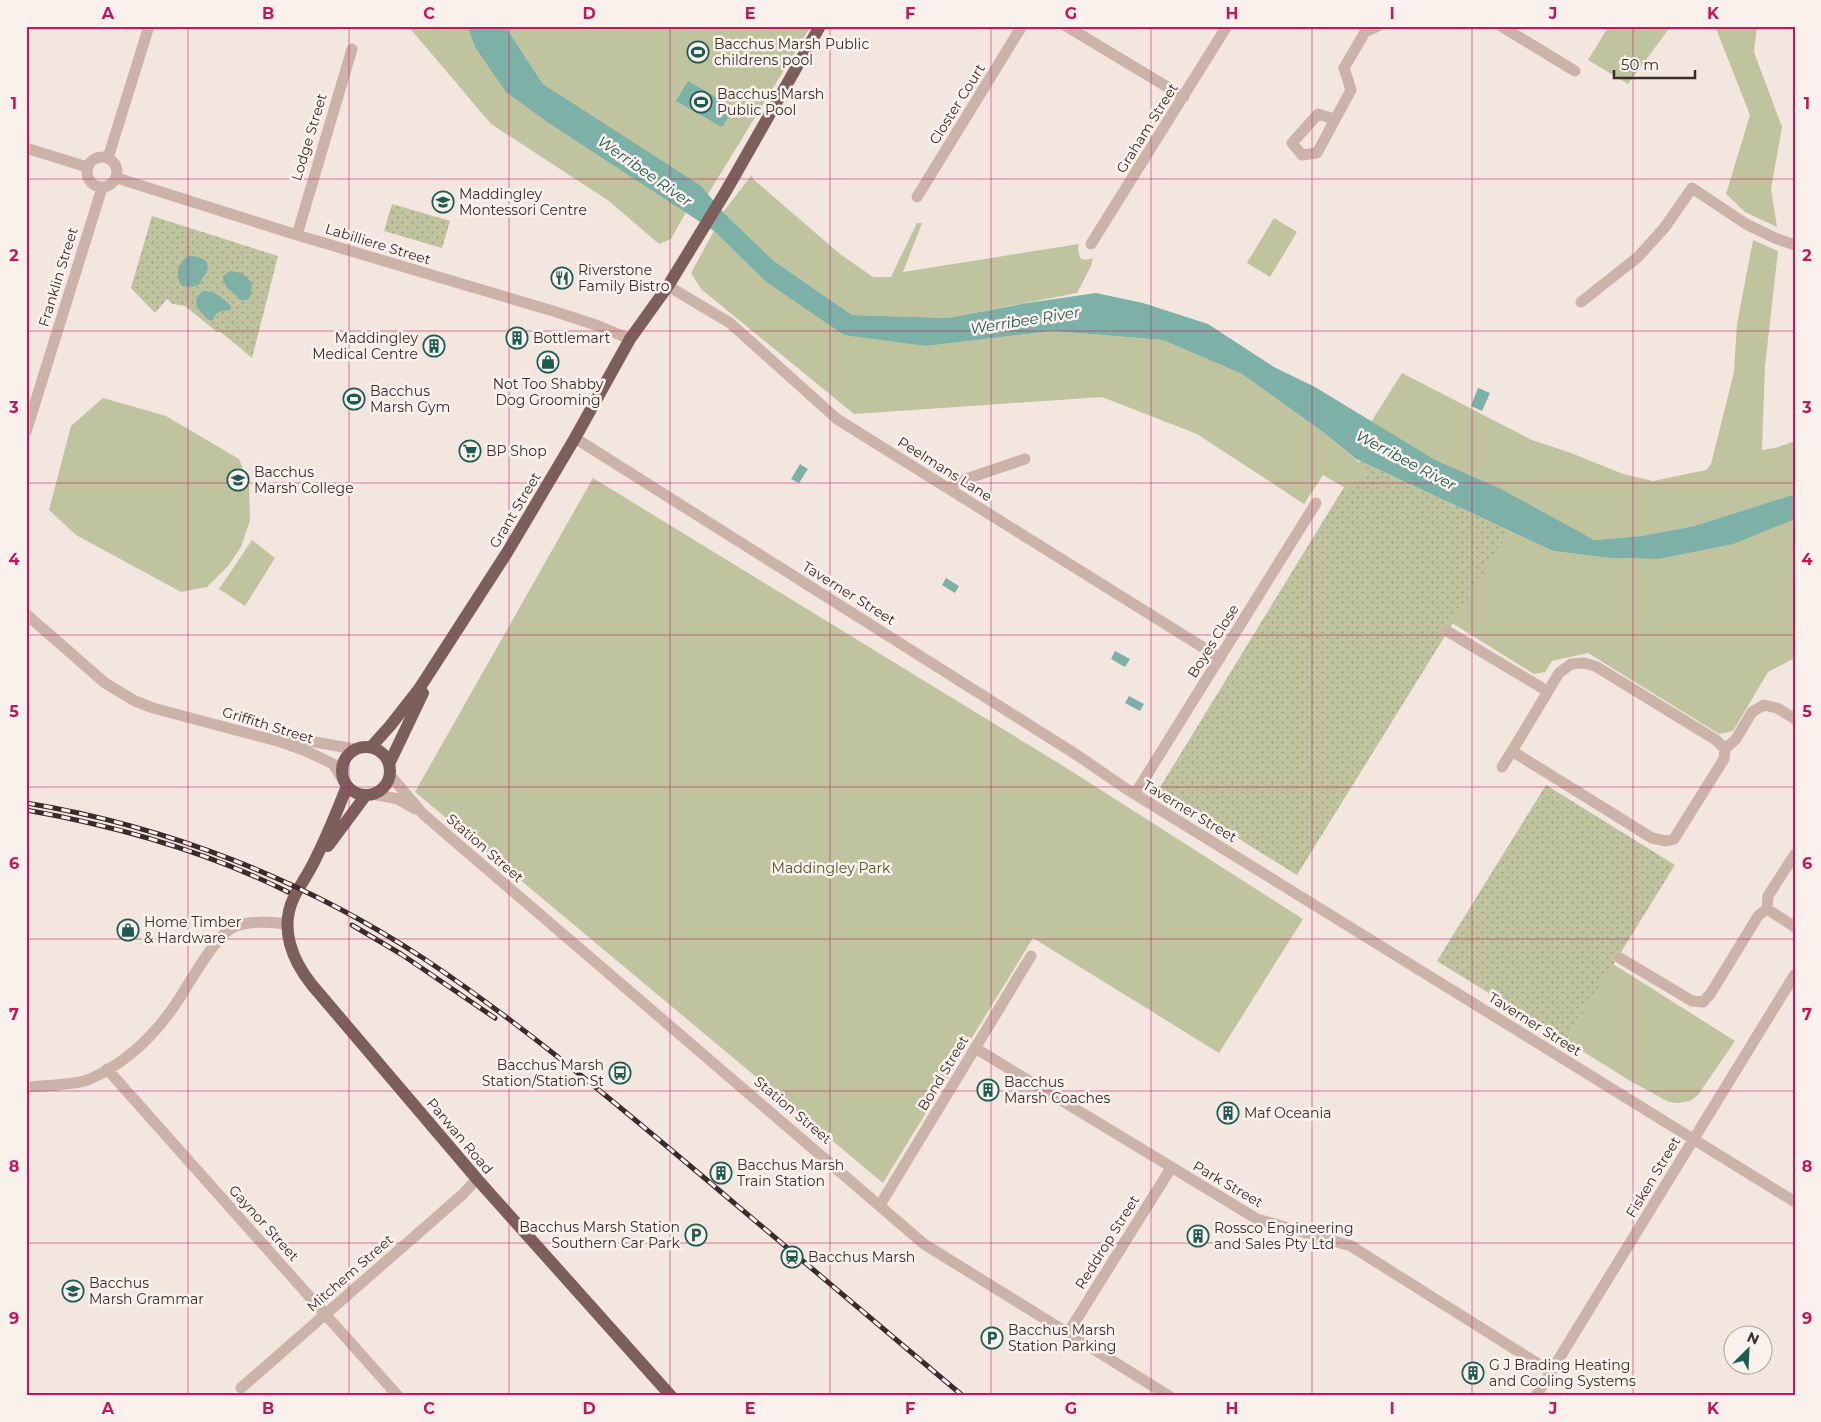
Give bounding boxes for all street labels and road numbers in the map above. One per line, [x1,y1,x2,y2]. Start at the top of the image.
street label: Closter Court [925,60,989,148]
street label: Graham Street [1112,79,1182,176]
street label: Lodge Street [287,91,331,183]
street label: Labilliere Street [323,219,433,269]
street label: Franklin Street [34,225,82,329]
street label: Peelmans Lane [894,433,996,505]
street label: Grant Street [485,469,545,551]
street label: Taverner Street [799,557,899,629]
street label: Boyes Close [1183,601,1243,681]
street label: Griffith Street [220,703,316,748]
street label: Taverner Street [1140,776,1241,846]
street label: Station Street [443,810,527,886]
street label: Taverner Street [1485,988,1585,1060]
street label: Bond Street [914,1032,973,1114]
street label: Station Street [750,1072,836,1148]
street label: Parwan Road [423,1094,497,1178]
street label: Fisken Street [1622,1133,1684,1221]
street label: Park Street [1190,1157,1267,1211]
street label: Gaynor Street [225,1181,303,1265]
street label: Reddrop Street [1071,1191,1143,1292]
street label: Mitchem Street [303,1230,397,1316]

